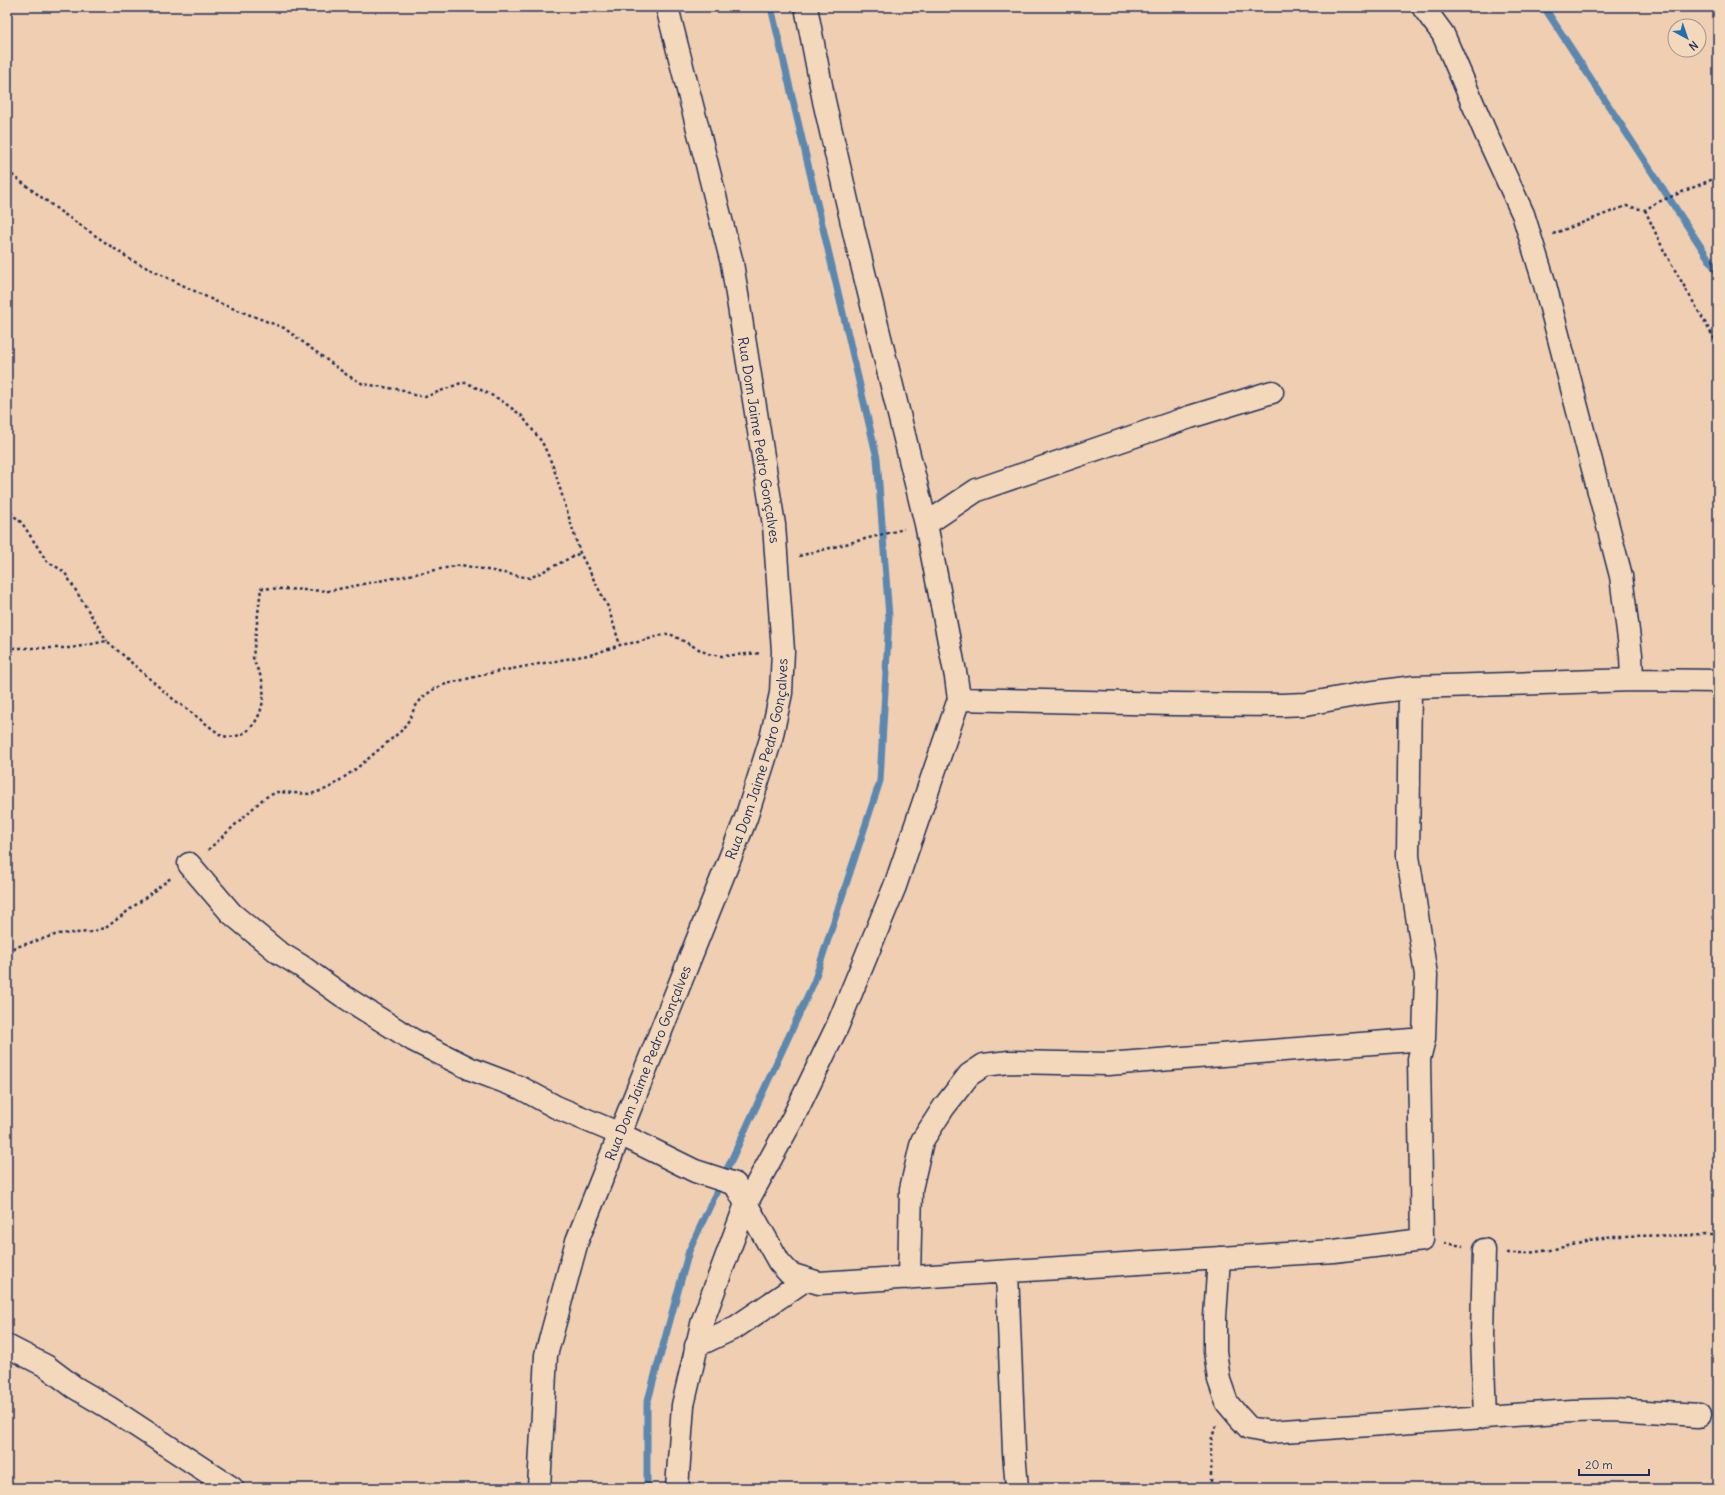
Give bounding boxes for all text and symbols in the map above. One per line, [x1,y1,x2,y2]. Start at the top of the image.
north arrow [1667,18,1707,58]
text: N [1686,38,1701,53]
street label: Rua Dom Jaime Pedro Gonçalves [734,336,784,544]
street label: Rua Dom Jaime Pedro Gonçalves [721,658,792,862]
street label: Rua Dom Jaime Pedro Gonçalves [601,963,695,1163]
scale bar [1579,1451,1649,1477]
text: 20 m [1585,1457,1613,1472]

